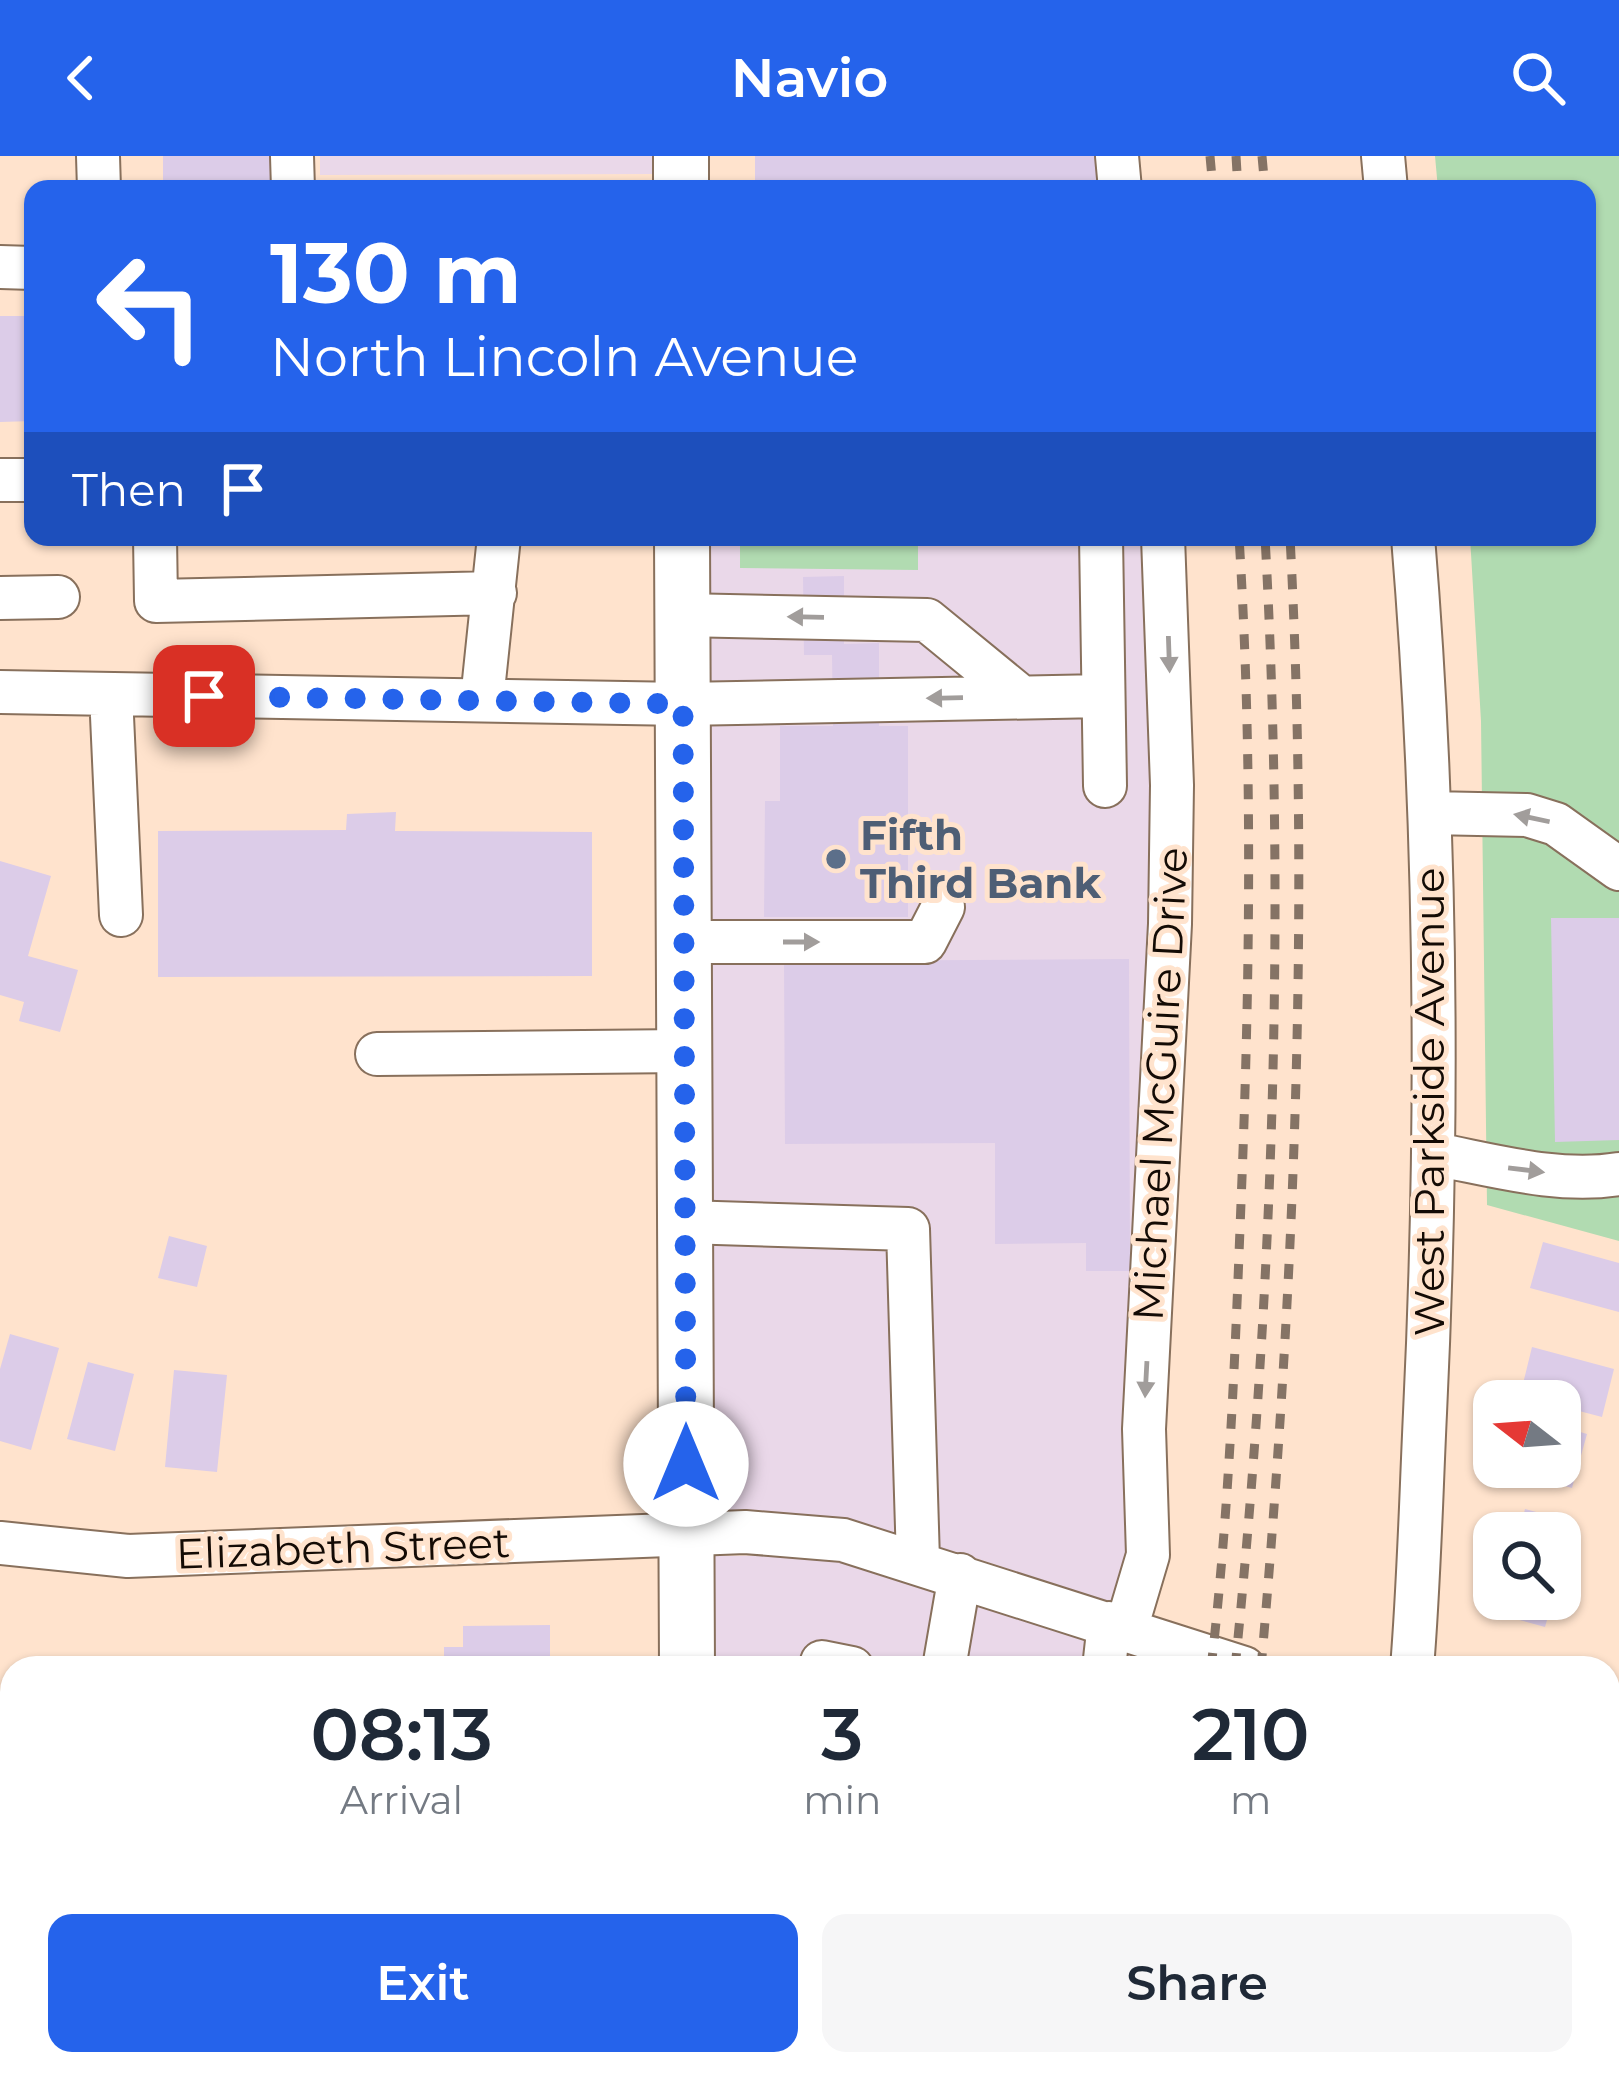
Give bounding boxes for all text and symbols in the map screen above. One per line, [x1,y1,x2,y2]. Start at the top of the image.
icon: back [48,45,114,111]
text: Navio [731,45,888,111]
icon: search [1505,45,1571,111]
text: 130 m [270,222,522,324]
icon: left [72,228,228,384]
text: North Lincoln Avenue [270,324,858,390]
icon: arrive [210,456,276,522]
text: Then [72,462,186,517]
one-way arrow [786,608,824,627]
one-way arrow [1159,636,1178,674]
pin [153,645,255,747]
icon: arrive [171,663,237,729]
one-way arrow [925,689,963,708]
one-way arrow [1512,808,1550,827]
place label: Fifth Third Bank [860,809,1101,909]
marker: Fifth Third Bank [823,846,849,872]
street label: Michael McGuire Drive [1122,846,1198,1322]
street label: West Parkside Avenue [1403,868,1455,1336]
one-way arrow [783,932,821,952]
one-way arrow [1508,1161,1545,1180]
one-way arrow [1137,1361,1156,1398]
north arrow [1473,1380,1581,1488]
map controls [1473,1380,1581,1620]
position arrow [623,1401,749,1527]
button: search [1473,1512,1581,1620]
street label: Elizabeth Street [175,1516,511,1580]
text: 08:13 [310,1690,493,1778]
text: 3 [821,1690,863,1778]
text: 210 [1192,1690,1310,1778]
text: Arrival [340,1776,463,1824]
text: min [803,1776,881,1824]
text: m [1230,1776,1271,1824]
button: Exit [48,1914,798,2052]
button: Share [822,1914,1572,2052]

